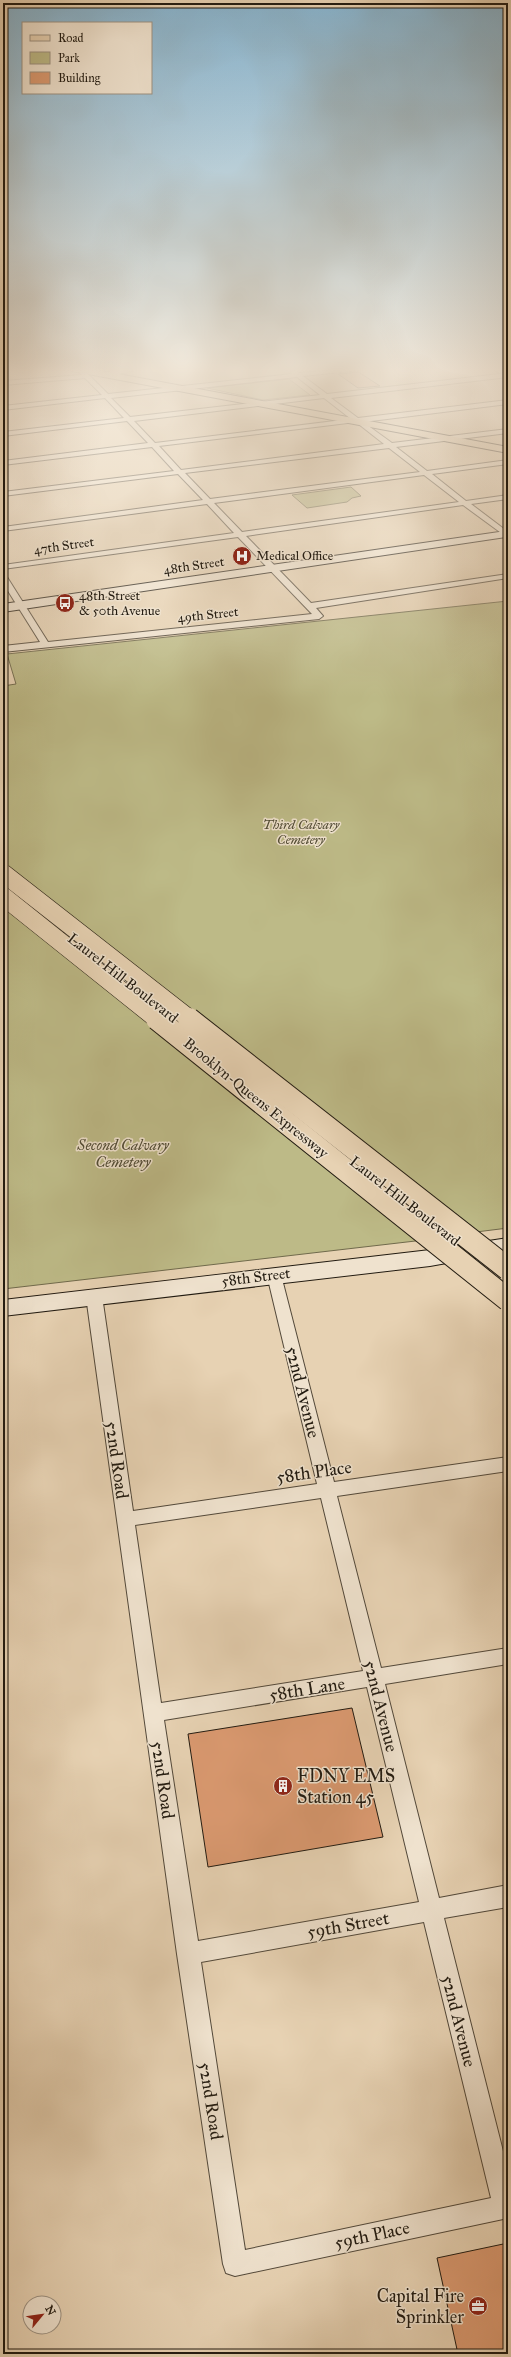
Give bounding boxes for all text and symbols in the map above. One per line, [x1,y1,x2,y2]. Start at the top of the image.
legend [22,22,152,94]
text: Road [58,31,84,45]
text: Park [58,51,80,65]
text: Building [58,71,101,86]
street label: 47th Street [33,534,95,558]
hospital icon: Medical Office [231,545,253,567]
place label: Medical Office [256,548,334,564]
street label: 48th Street [163,554,226,578]
place label: 48th Street & 50th Avenue [79,588,161,619]
bus stop icon: 48th Street & 50th Avenue [54,592,76,614]
street label: 49th Street [177,604,240,626]
park label: Third Calvary Cemetery [263,817,341,848]
street label: Laurel Hill Boulevard [64,929,182,1027]
street label: Brooklyn-Queens Expressway [180,1034,333,1163]
park label: Second Calvary Cemetery [76,1136,170,1171]
street label: Laurel Hill Boulevard [346,1152,464,1250]
street label: 58th Street [221,1264,292,1290]
street label: 52nd Avenue [281,1344,325,1440]
street label: 52nd Road [101,1420,133,1500]
street label: 58th Place [275,1456,353,1488]
street label: 52nd Avenue [359,1658,403,1754]
street label: 58th Lane [268,1672,346,1706]
street label: 52nd Road [147,1740,179,1820]
place label: FDNY EMS Station 45 [297,1765,395,1808]
building icon: FDNY EMS Station 45 [272,1775,294,1797]
street label: 59th Street [305,1907,391,1943]
street label: 52nd Avenue [437,1973,481,2069]
street label: 52nd Road [194,2061,228,2141]
street label: 59th Place [332,2216,412,2254]
place label: Capital Fire Sprinkler [377,2285,464,2328]
north arrow [22,2295,62,2335]
office icon: Capital Fire Sprinkler [467,2295,489,2317]
text: N [42,2303,59,2318]

